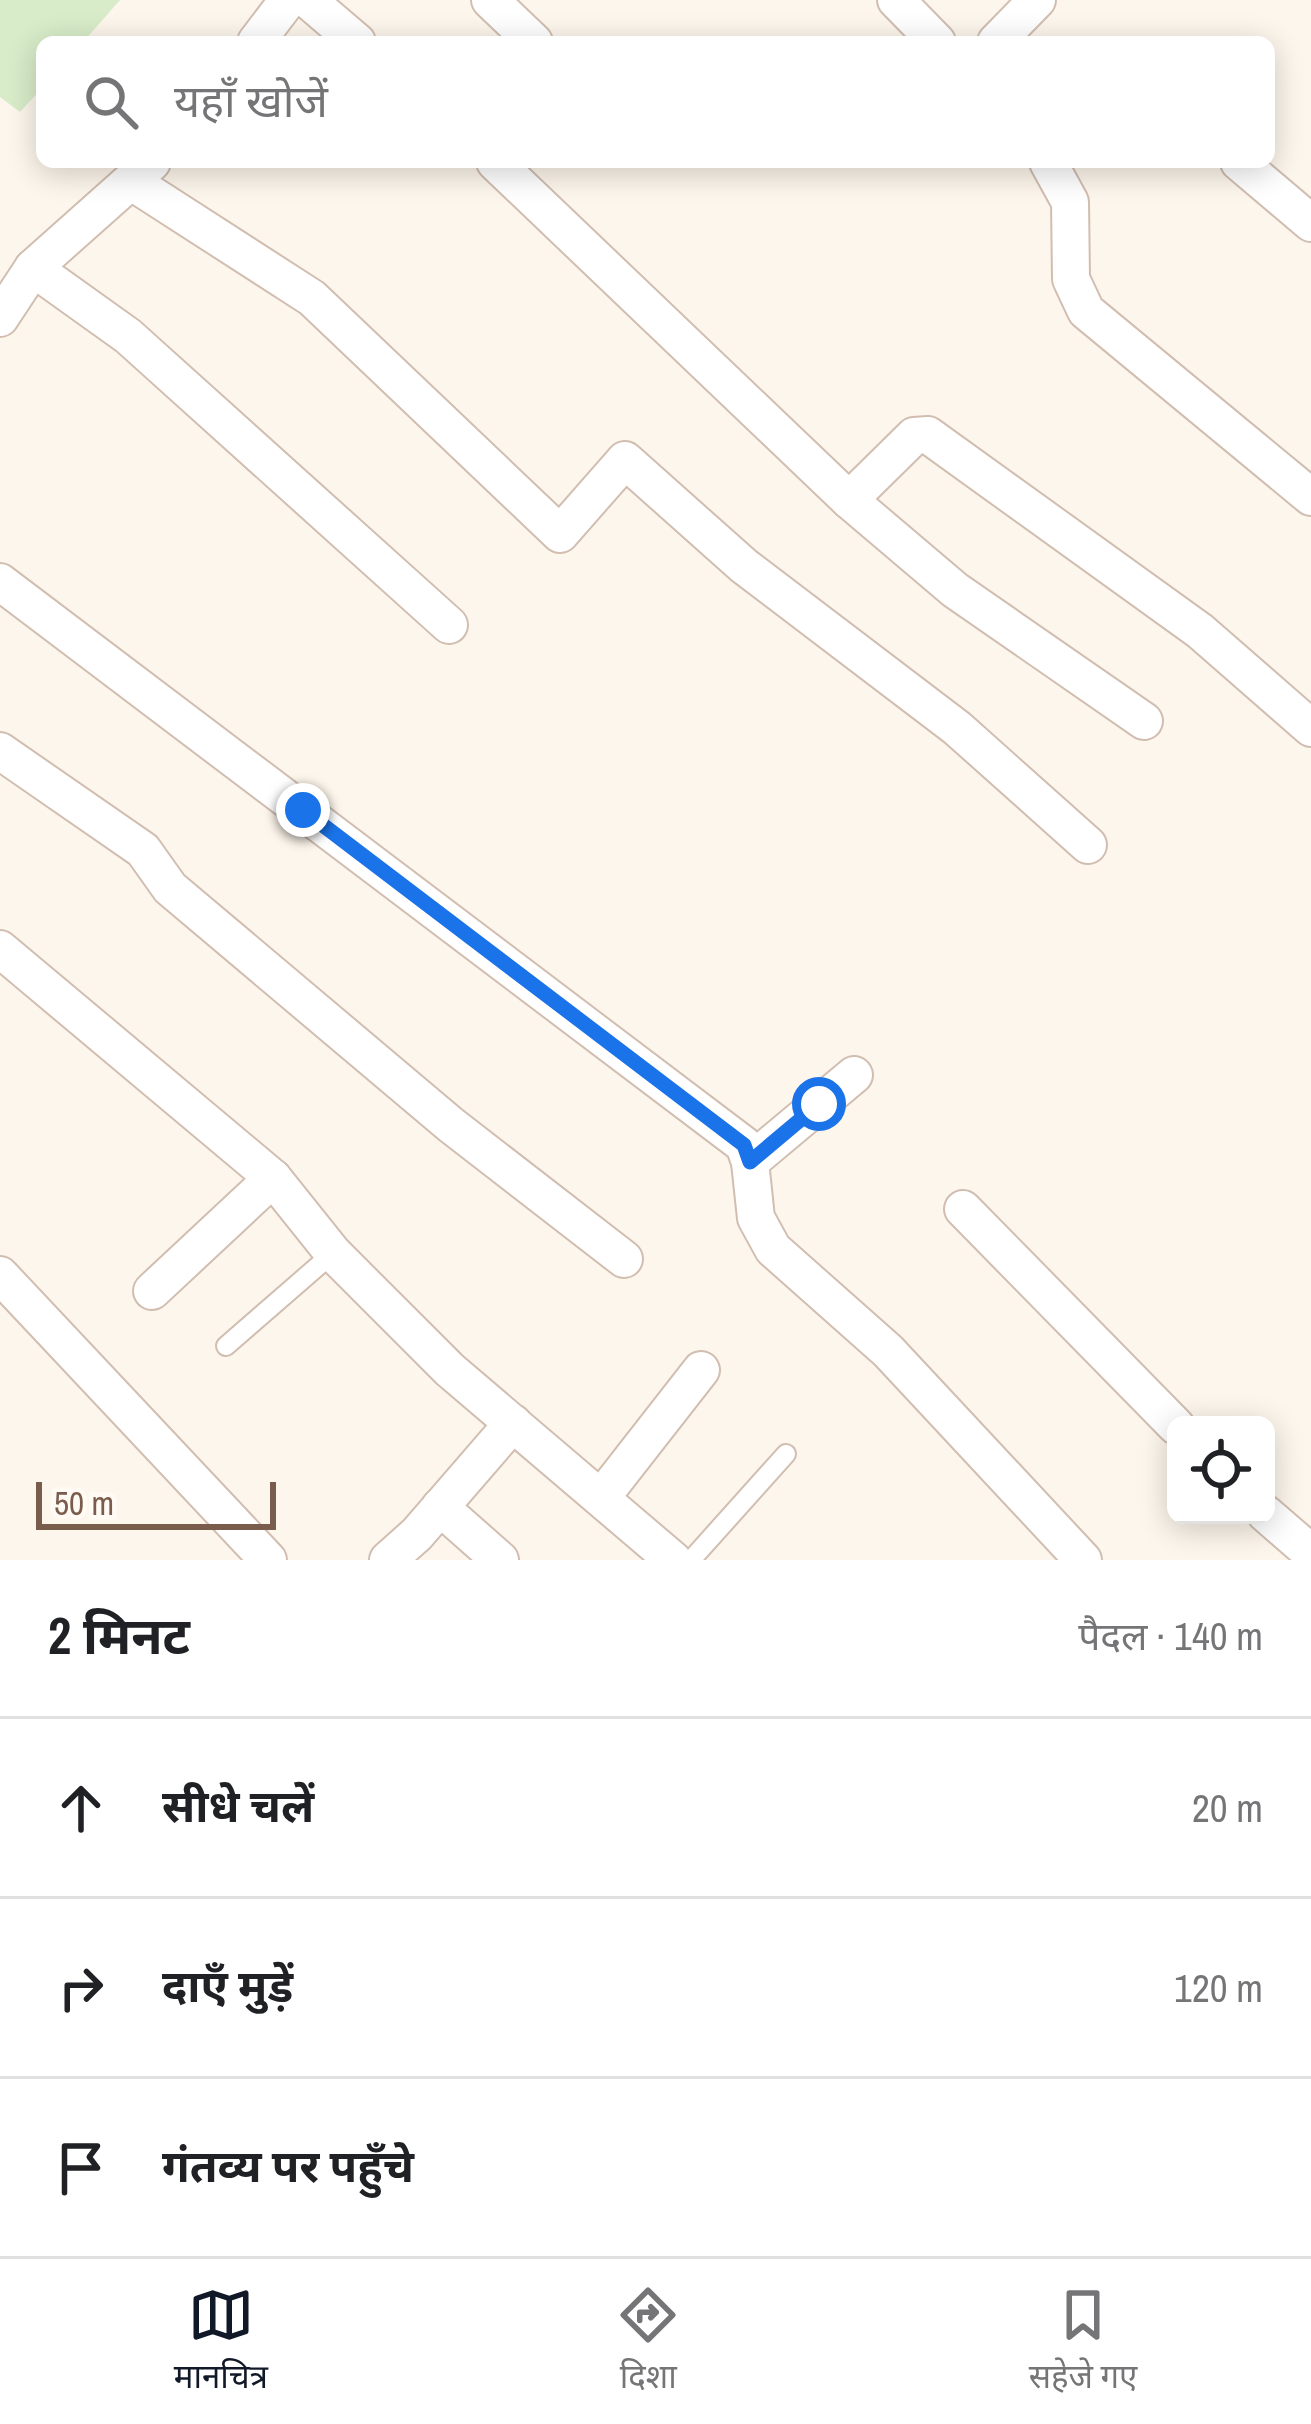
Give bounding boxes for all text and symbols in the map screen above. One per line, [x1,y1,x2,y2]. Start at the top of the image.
search box [36,36,1275,168]
icon: search [78,69,144,135]
text: यहाँ खोजें [174,70,328,131]
route end [276,783,330,837]
route start [792,1077,846,1131]
map controls [1167,1416,1275,1524]
button: locate [1167,1416,1275,1524]
scale bar [36,1476,276,1529]
text: 50 m [54,1481,114,1525]
text: 2 मिनट [48,1601,190,1670]
text: पैदल · 140 m [1078,1610,1263,1662]
icon: ahead [48,1775,114,1841]
text: सीधे चलें [162,1775,314,1836]
text: 20 m [1192,1782,1263,1834]
icon: right [48,1955,114,2021]
text: दाएँ मुड़ें [162,1955,293,2016]
text: 120 m [1174,1962,1263,2014]
icon: arrive [48,2135,114,2201]
text: गंतव्य पर पहुँचे [162,2135,414,2196]
tab: मानचित्र [174,2282,268,2401]
tab: दिशा [615,2282,681,2401]
tab: सहेजे गए [1029,2282,1137,2401]

